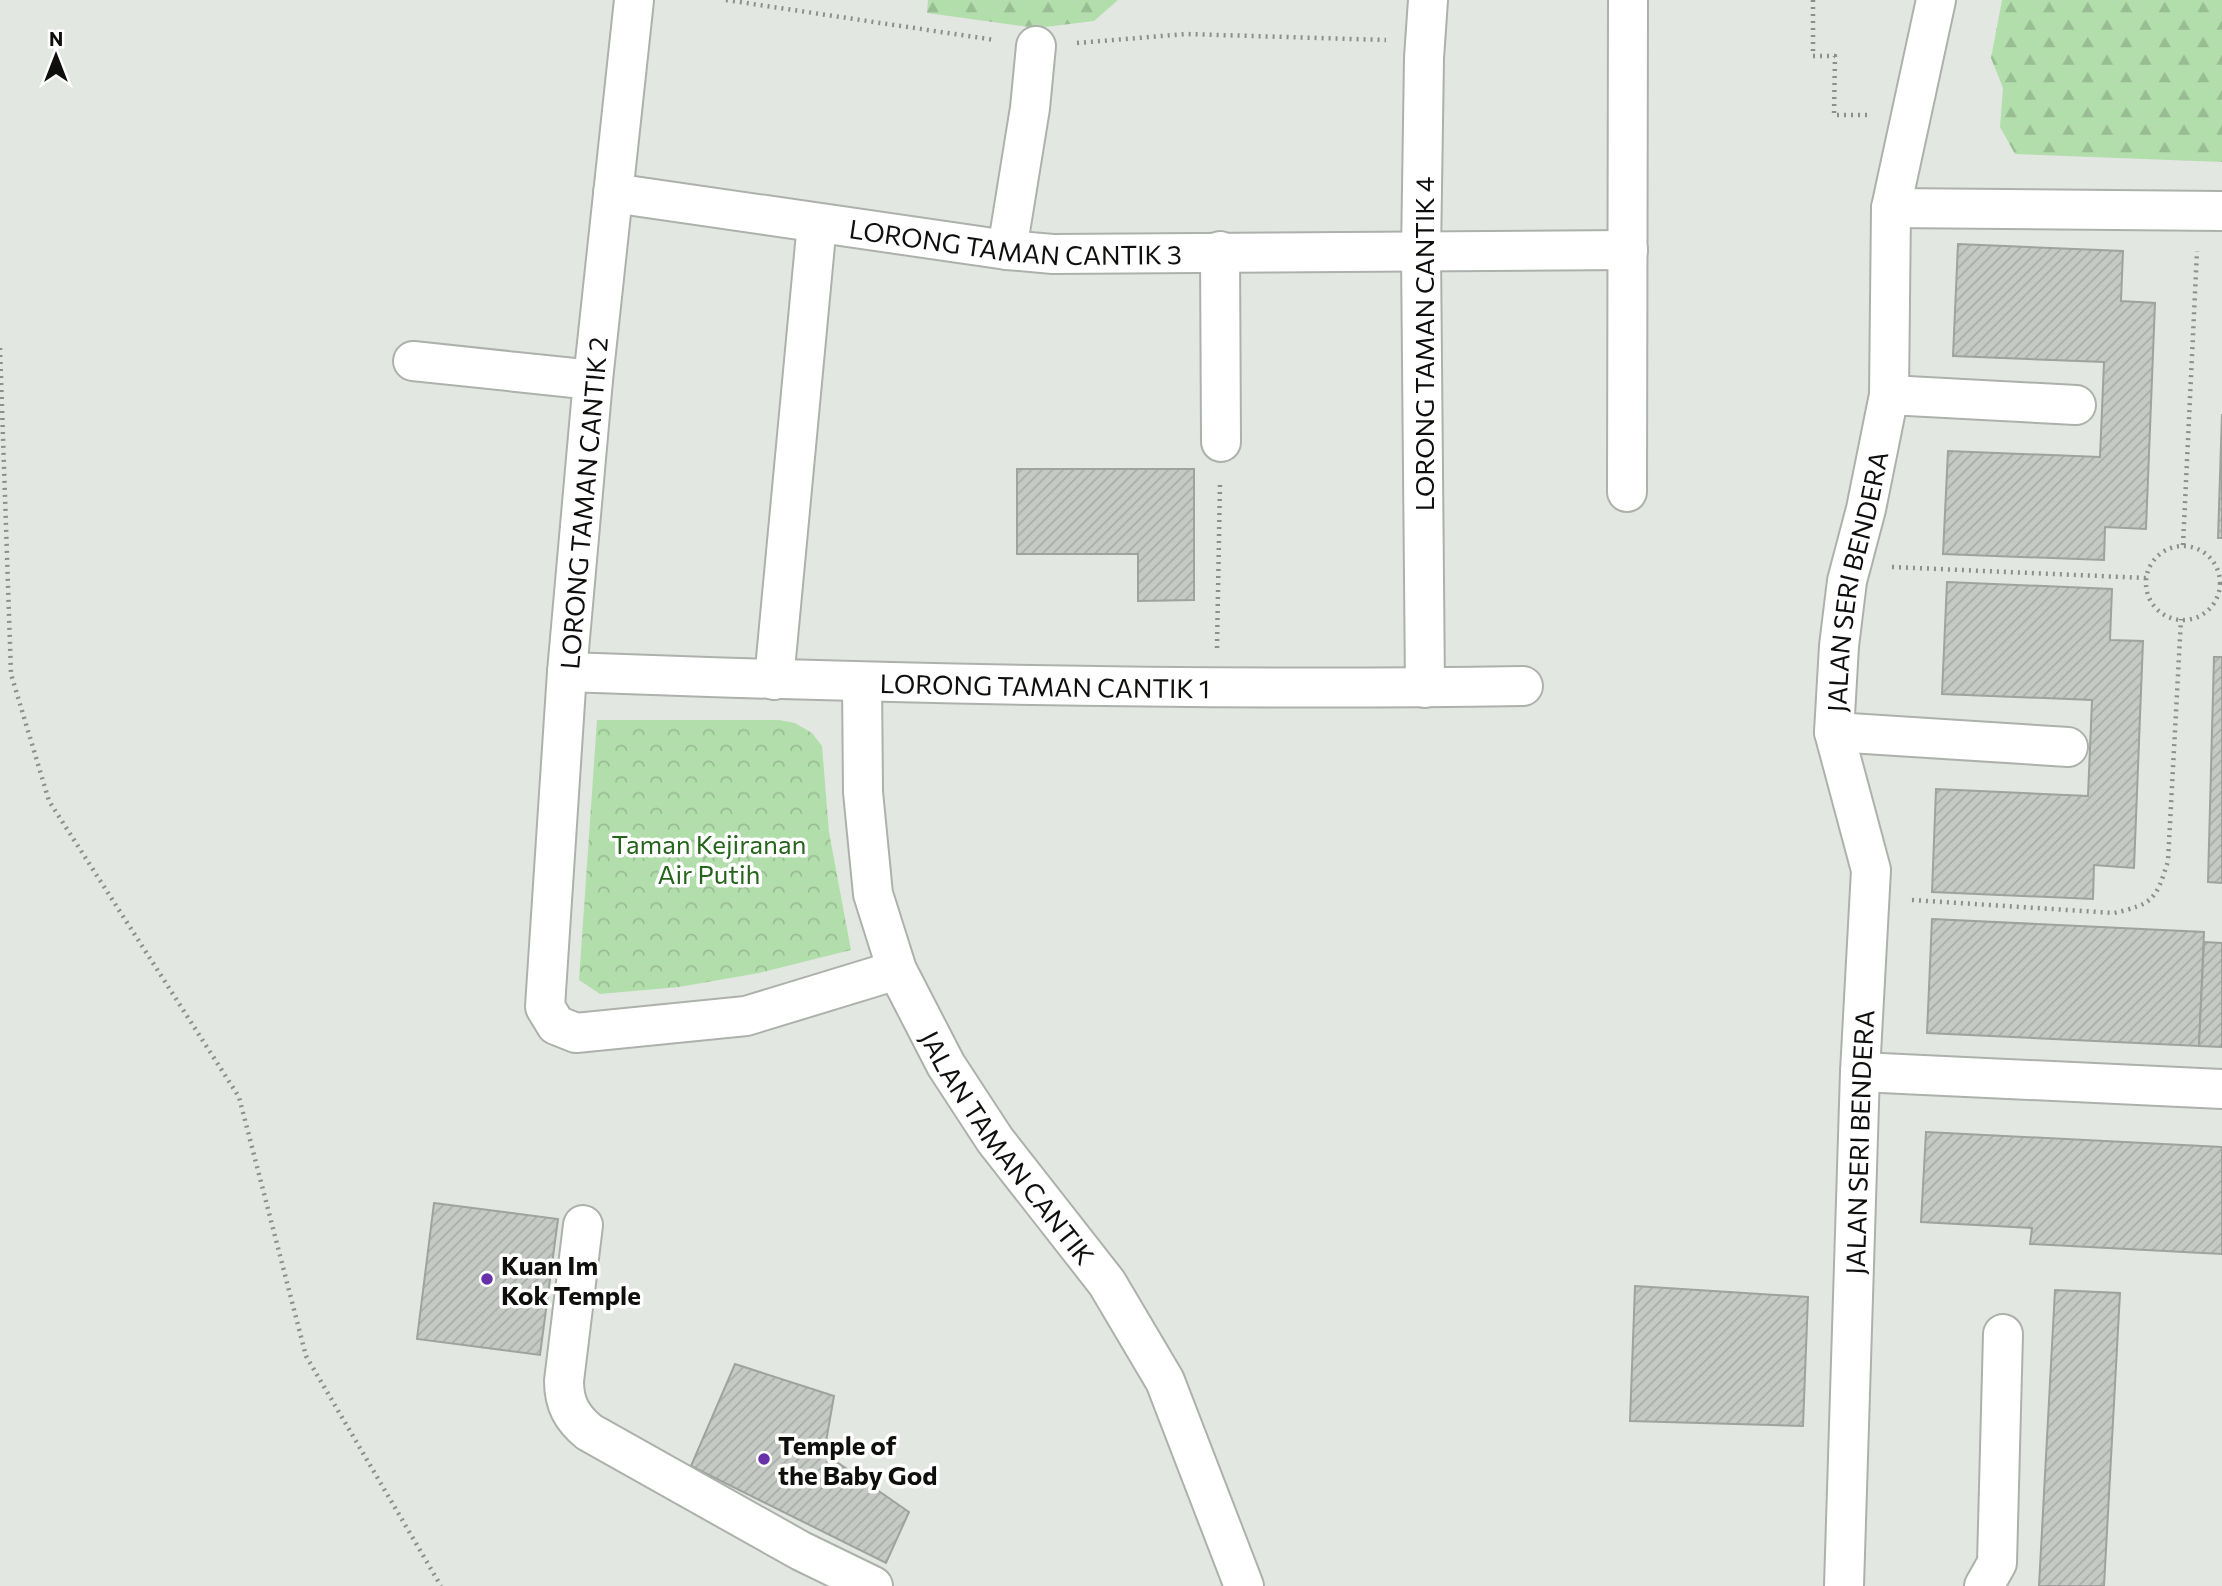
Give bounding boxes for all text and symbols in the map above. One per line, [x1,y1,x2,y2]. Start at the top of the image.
north arrow [21,21,91,91]
text: N [49,27,63,50]
street label: LORONG TAMAN CANTIK 4 [1408,177,1439,511]
street label: LORONG TAMAN CANTIK 3 [847,212,1182,270]
street label: LORONG TAMAN CANTIK 2 [553,336,613,670]
street label: JALAN SERI BENDERA [1820,448,1893,713]
street label: LORONG TAMAN CANTIK 1 [879,666,1210,703]
park label: Taman Kejiranan Air Putih [612,828,806,889]
street label: JALAN SERI BENDERA [1838,1009,1879,1275]
street label: JALAN TAMAN CANTIK [915,1025,1102,1270]
place label: Kuan Im Kok Temple [501,1249,641,1310]
marker: Kuan Im Kok Temple [479,1271,495,1287]
place label: Temple of the Baby God [778,1429,938,1490]
marker: Temple of the Baby God [756,1451,772,1467]

